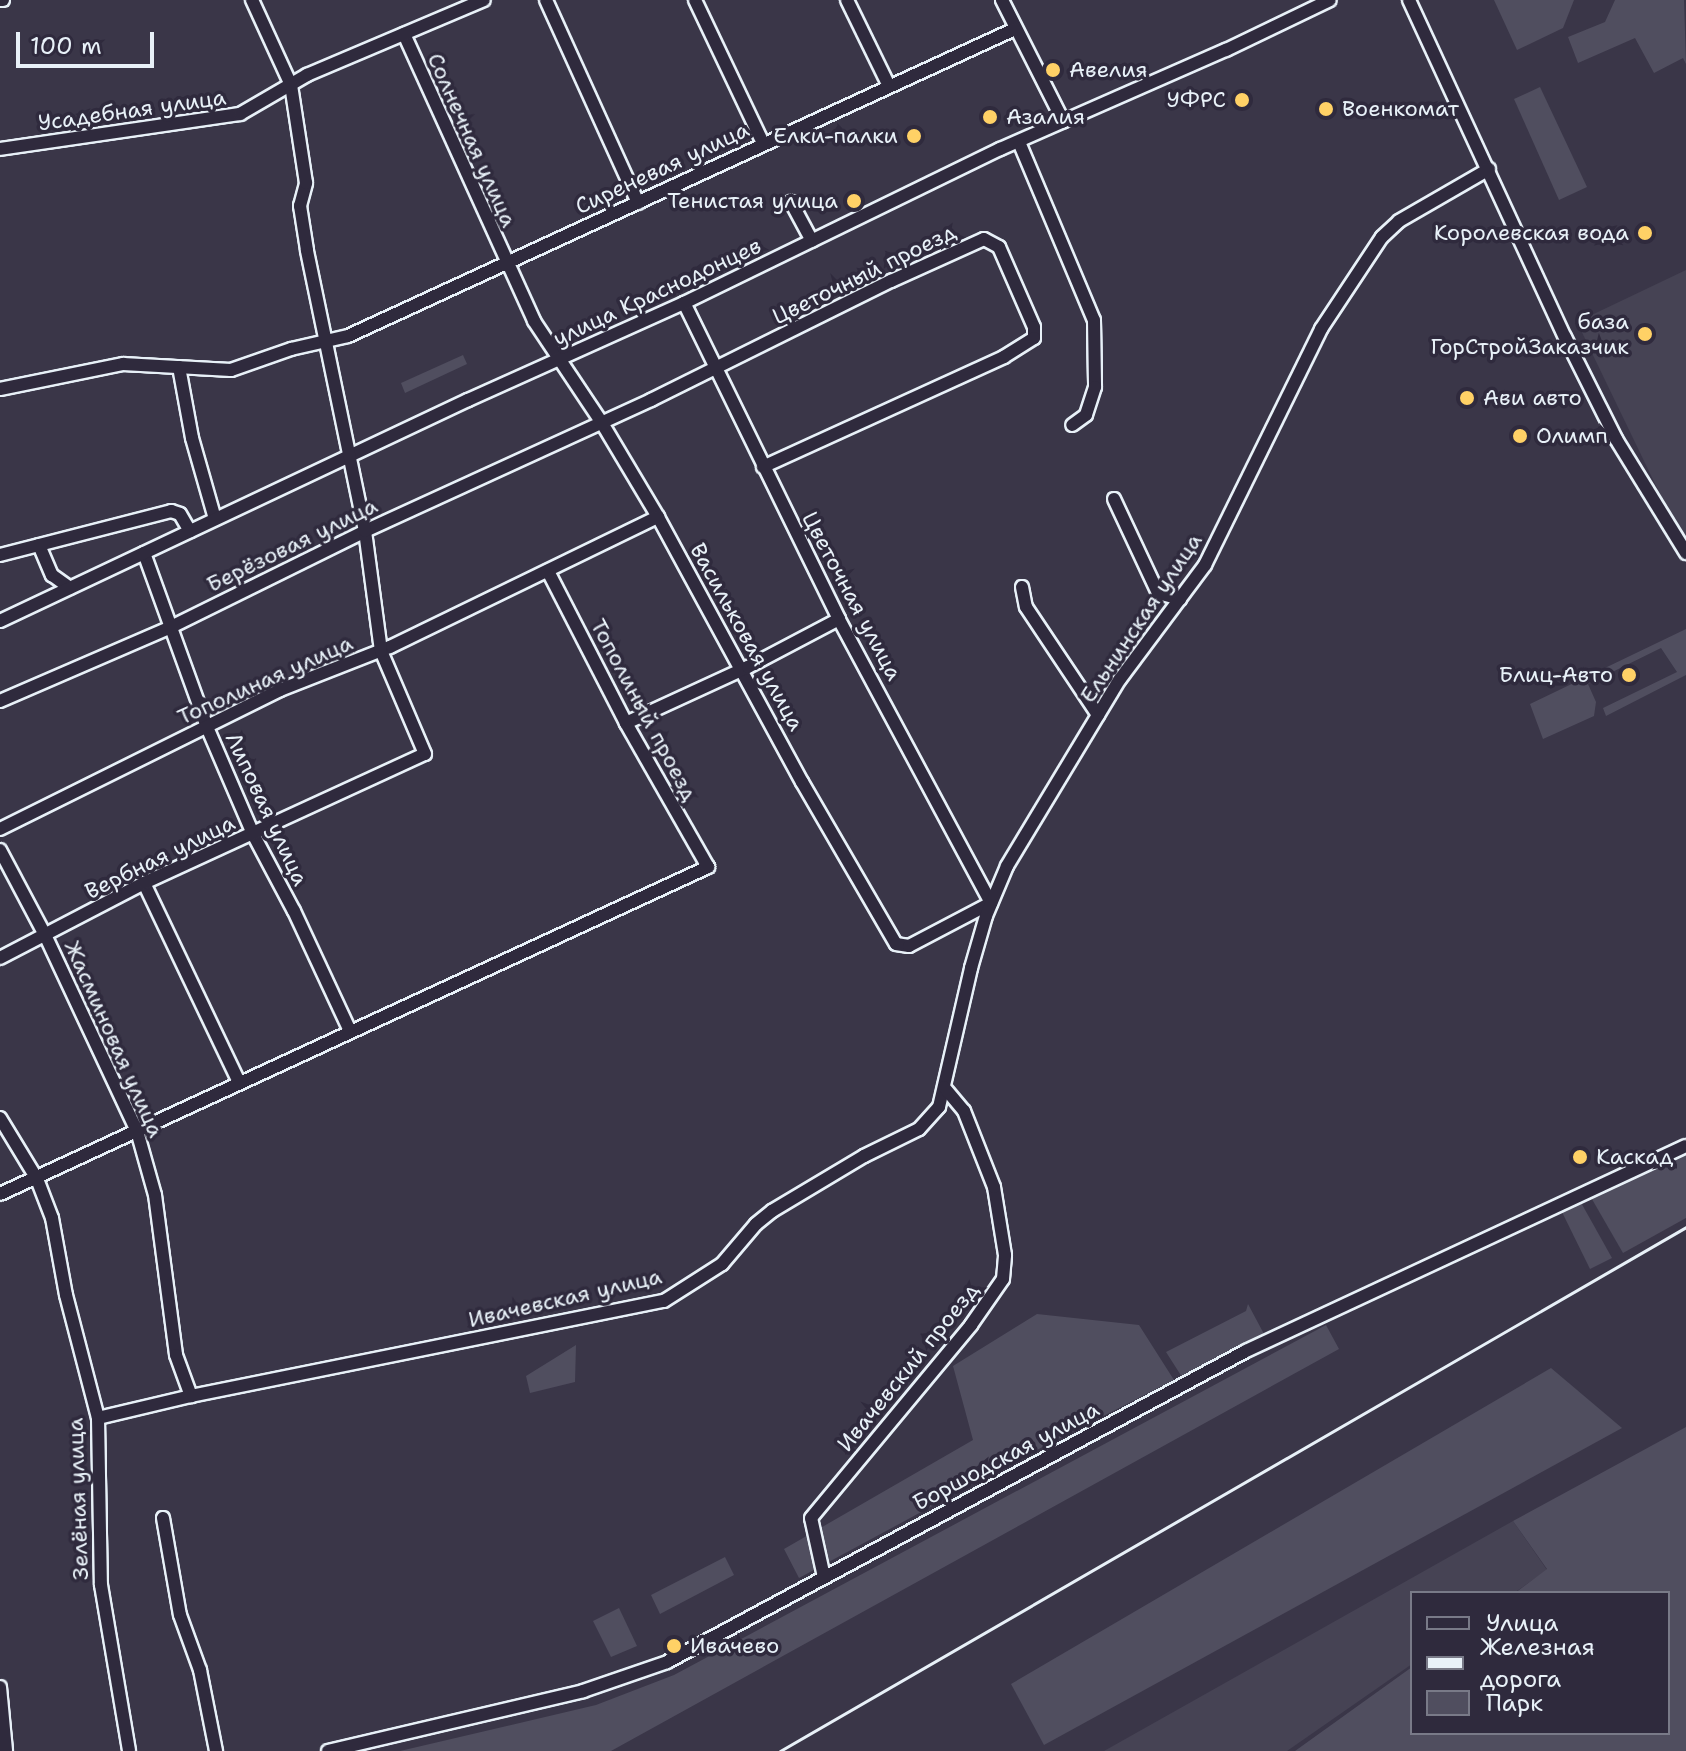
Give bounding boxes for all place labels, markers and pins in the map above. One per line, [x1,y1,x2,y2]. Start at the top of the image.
place label: Авелия [1069,57,1148,83]
marker: Авелия [1044,61,1062,79]
place label: УФРС [1167,87,1226,113]
marker: УФРС [1233,91,1251,109]
place label: Военкомат [1342,96,1459,122]
marker: Военкомат [1317,100,1335,118]
place label: Азалия [1006,104,1085,130]
marker: Азалия [981,108,999,126]
place label: Елки-палки [773,123,898,149]
marker: Елки-палки [905,127,923,145]
place label: Тенистая улица [667,188,838,214]
marker: Тенистая улица [845,192,863,210]
place label: Королевская вода [1434,220,1629,246]
marker: Королевская вода [1636,224,1654,242]
place label: база ГорСтройЗаказчик [1430,308,1629,360]
marker: база ГорСтройЗаказчик [1636,325,1654,343]
place label: Ави авто [1483,385,1582,411]
marker: Ави авто [1458,389,1476,407]
place label: Олимп [1536,423,1608,449]
marker: Олимп [1511,427,1529,445]
place label: Блиц-Авто [1499,662,1613,688]
marker: Блиц-Авто [1620,666,1638,684]
place label: Каскад [1596,1144,1673,1170]
marker: Каскад [1571,1148,1589,1166]
place label: Ивачево [690,1633,779,1659]
marker: Ивачево [665,1637,683,1655]

